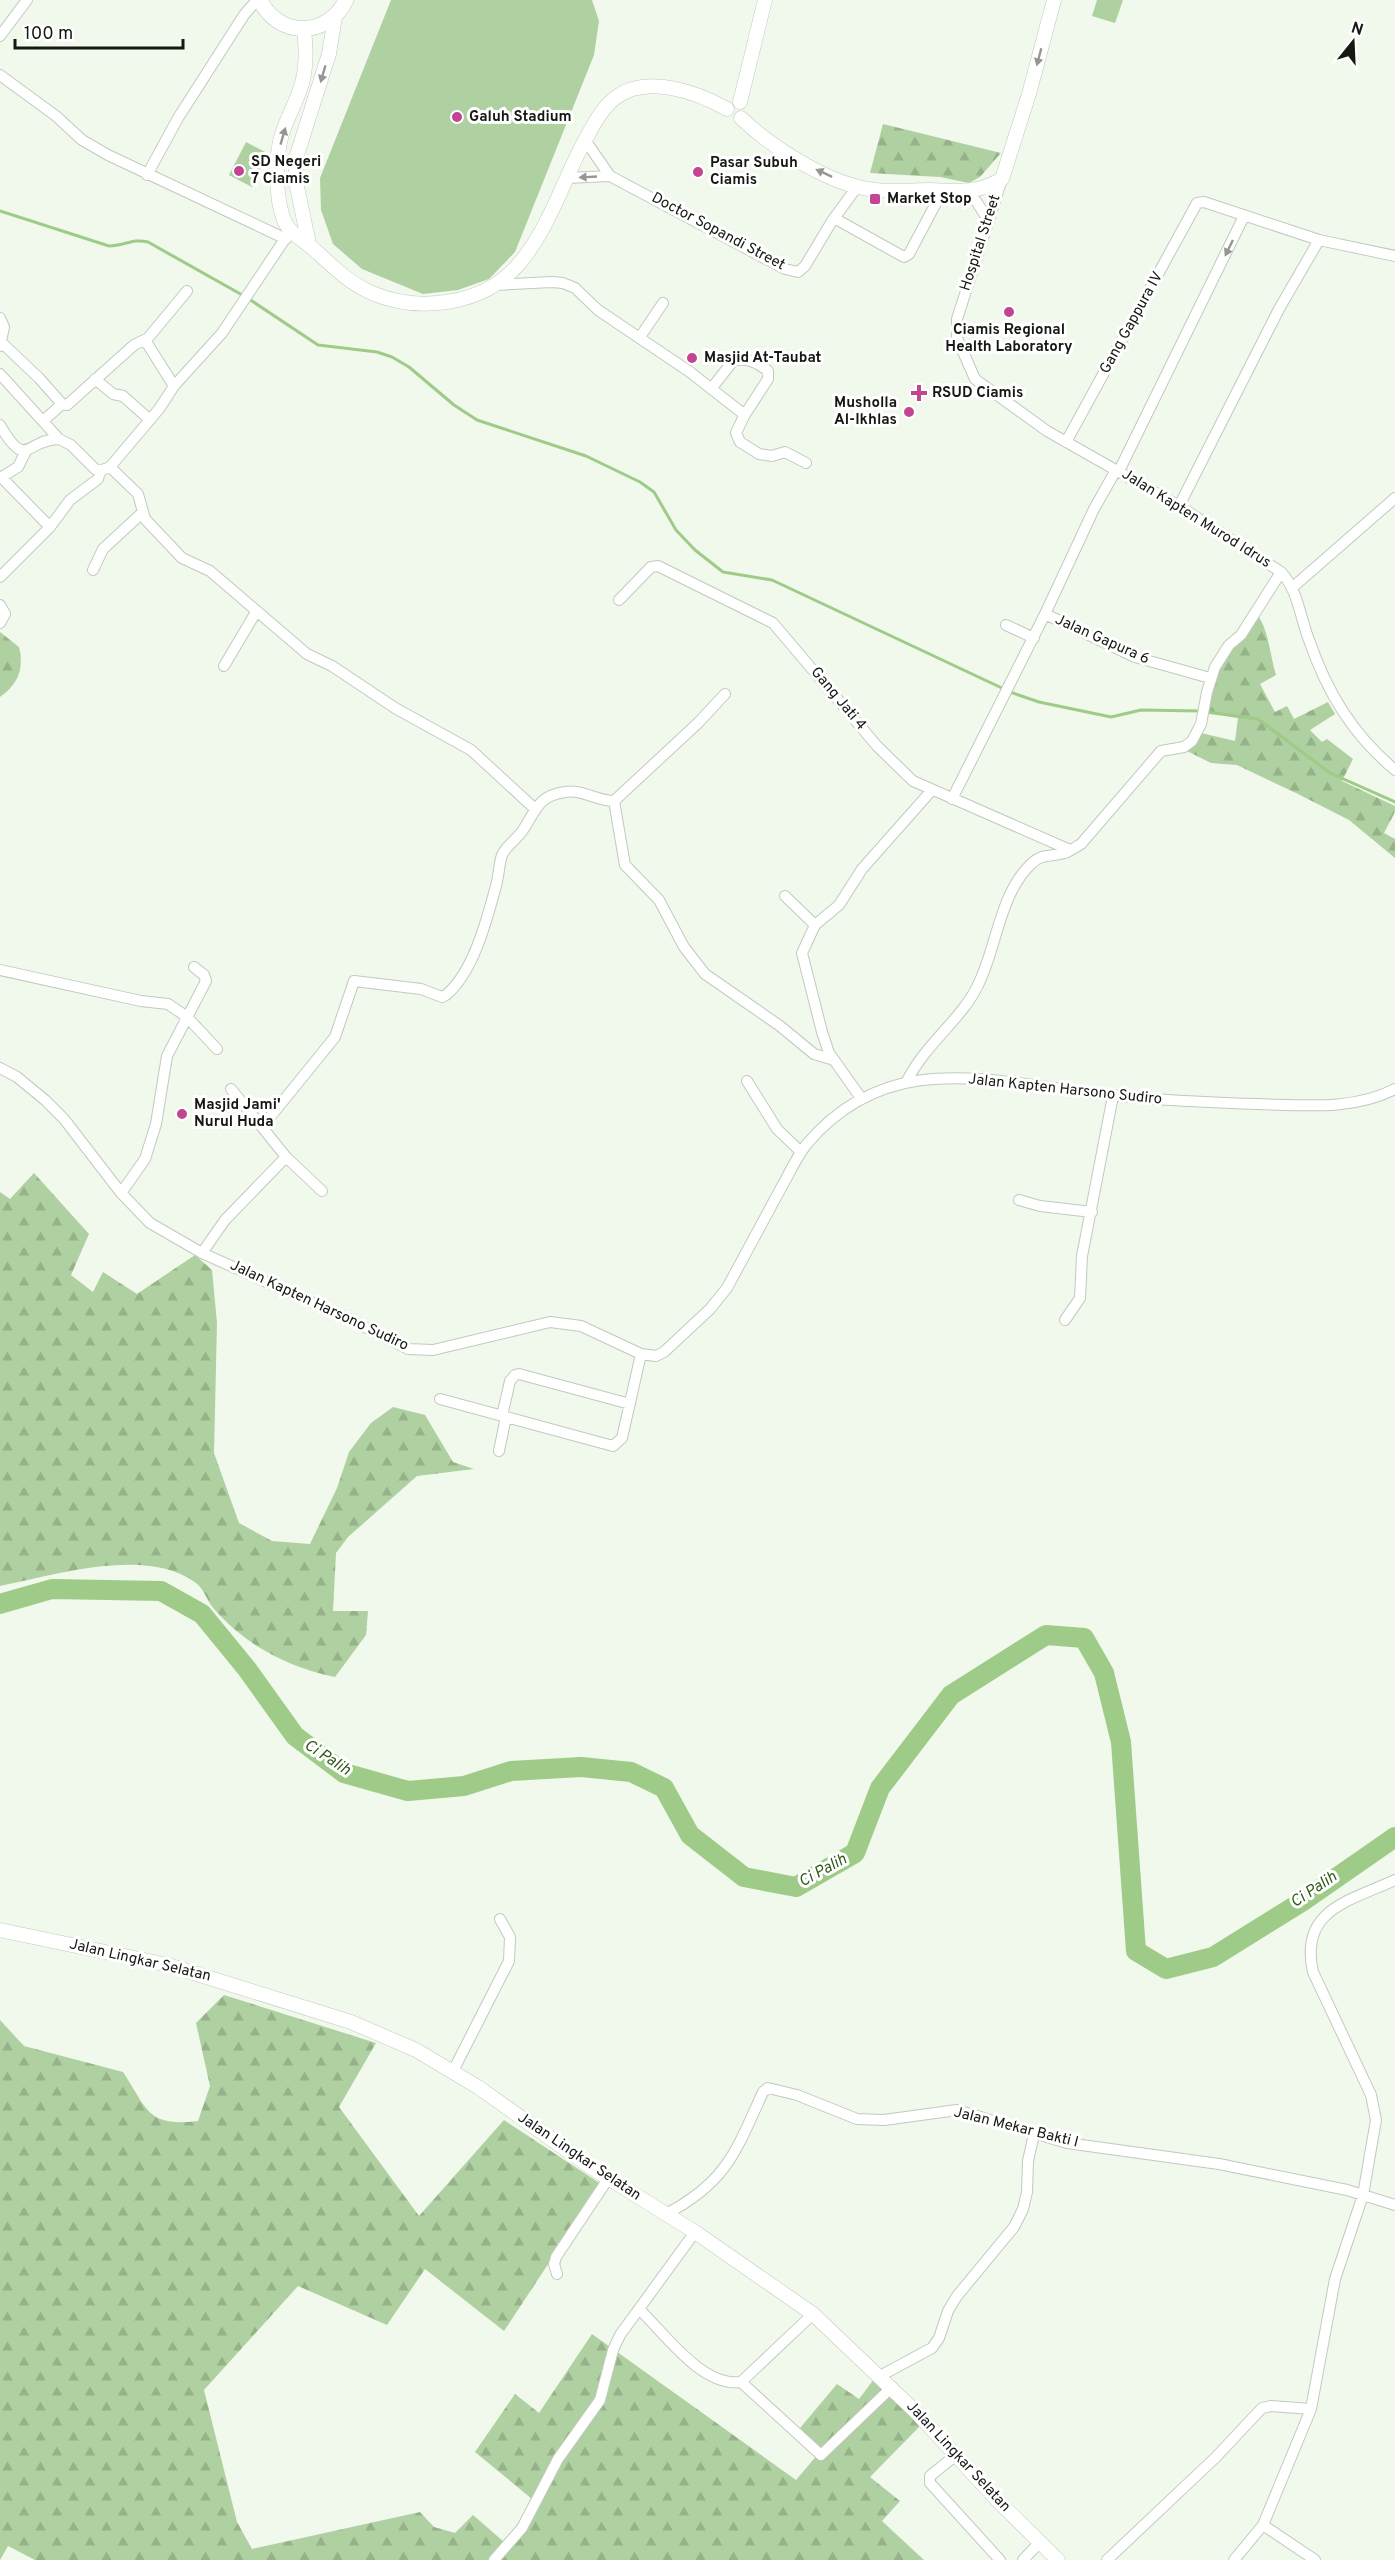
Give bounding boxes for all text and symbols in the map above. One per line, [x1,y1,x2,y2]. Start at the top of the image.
scale bar [15,12,183,50]
north arrow [1323,12,1383,72]
text: N [1348,18,1366,41]
text: 100 m [24,23,73,46]
one-way arrow [1034,48,1043,66]
one-way arrow [318,65,327,83]
place label: Galuh Stadium [469,108,572,127]
marker: Galuh Stadium [450,110,464,124]
one-way arrow [279,127,288,145]
place label: SD Negeri 7 Ciamis [251,153,321,189]
place label: Pasar Subuh Ciamis [710,154,798,190]
marker: SD Negeri 7 Ciamis [232,164,246,178]
marker: Pasar Subuh Ciamis [691,165,705,179]
one-way arrow [815,168,832,177]
one-way arrow [579,172,598,182]
street label: Doctor Sopandi Street [648,189,788,275]
place label: Market Stop [887,190,972,209]
marker: Market Stop [868,192,882,206]
street label: Hospital Street [956,192,1006,294]
one-way arrow [1224,239,1233,256]
street label: Gang Gappura IV [1096,268,1168,377]
marker: Ciamis Regional Health Laboratory [1002,305,1016,319]
place label: Ciamis Regional Health Laboratory [945,321,1073,357]
place label: Masjid At-Taubat [704,349,822,368]
marker: Masjid At-Taubat [685,351,699,365]
marker: RSUD Ciamis [910,384,928,402]
place label: RSUD Ciamis [932,384,1023,403]
place label: Musholla Al-Ikhlas [834,394,897,430]
marker: Musholla Al-Ikhlas [902,405,916,419]
street label: Jalan Kapten Murod Idrus [1118,465,1274,573]
street label: Jalan Gapura 6 [1052,611,1152,669]
street label: Gang Jati 4 [806,663,870,735]
street label: Jalan Kapten Harsono Sudiro [967,1070,1163,1110]
place label: Masjid Jami' Nurul Huda [194,1096,281,1132]
marker: Masjid Jami' Nurul Huda [175,1107,189,1121]
street label: Jalan Kapten Harsono Sudiro [227,1256,411,1356]
water label: Ci Palih [300,1736,354,1781]
water label: Ci Palih [796,1850,851,1892]
water label: Ci Palih [1287,1867,1341,1913]
street label: Jalan Lingkar Selatan [67,1935,213,1987]
street label: Jalan Mekar Bakti I [952,2103,1080,2153]
street label: Jalan Lingkar Selatan [514,2109,644,2205]
street label: Jalan Lingkar Selatan [902,2398,1014,2516]

